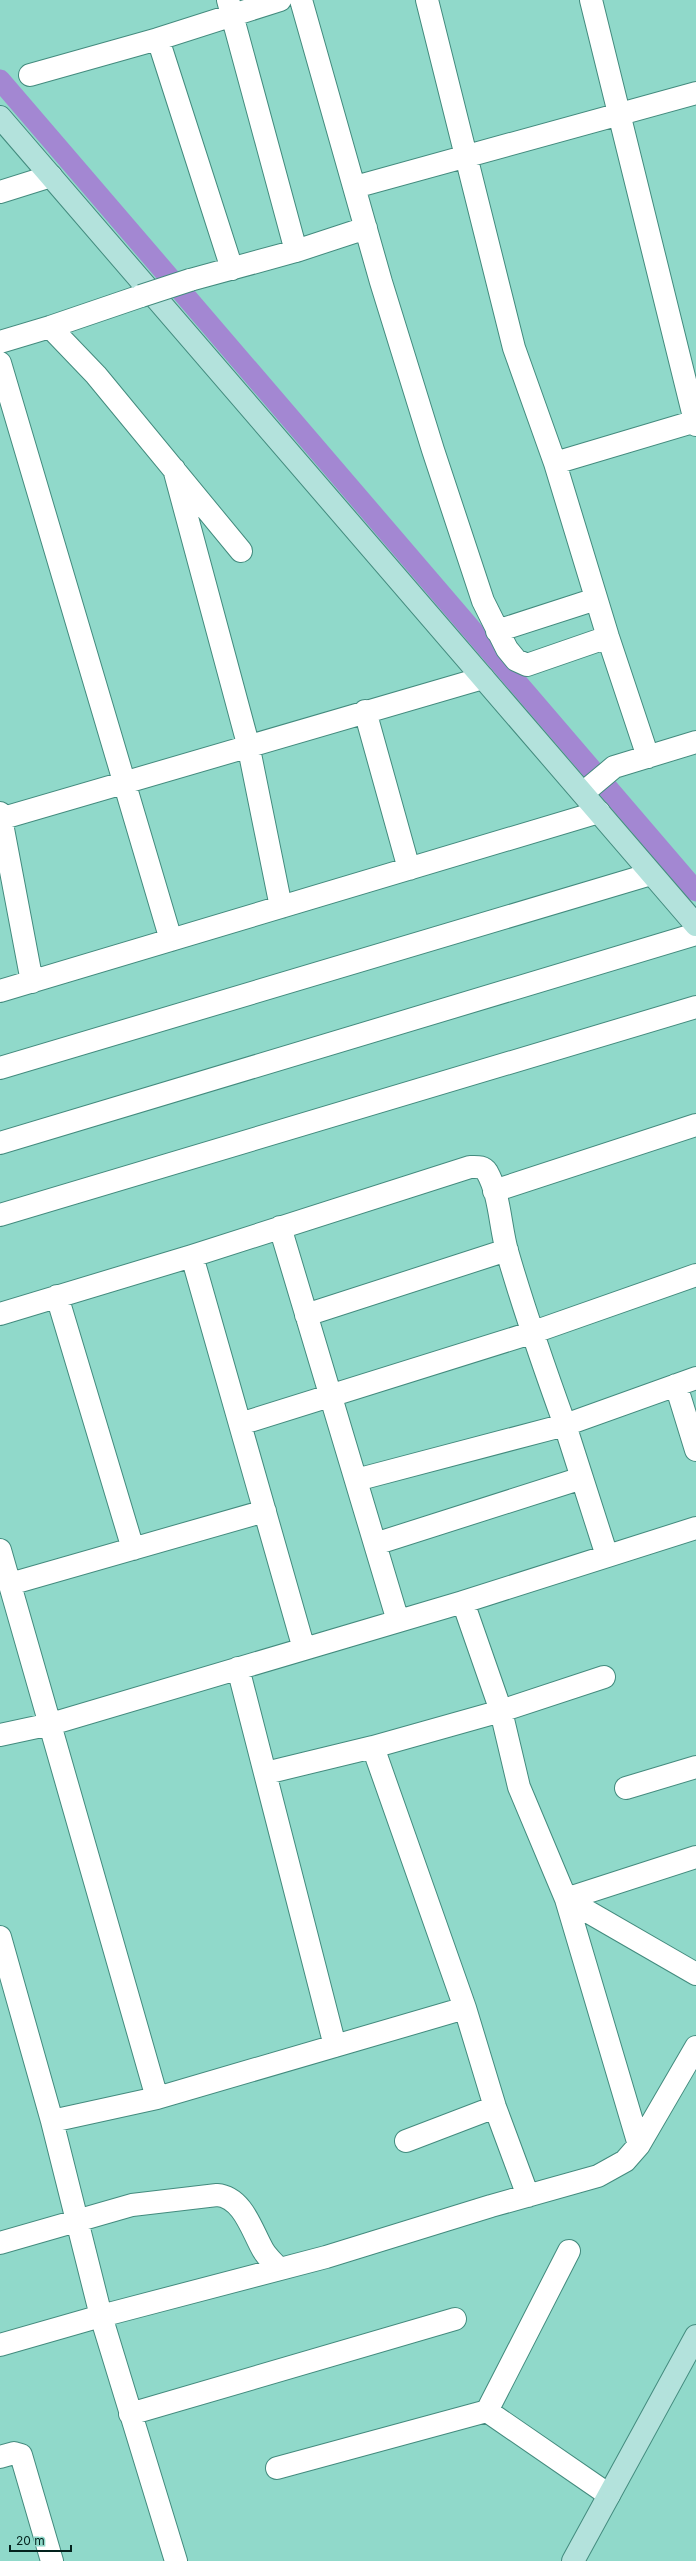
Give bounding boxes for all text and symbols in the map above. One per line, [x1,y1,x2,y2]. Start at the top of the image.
scale bar [10,2527,71,2553]
text: 20 m [16,2533,45,2548]

